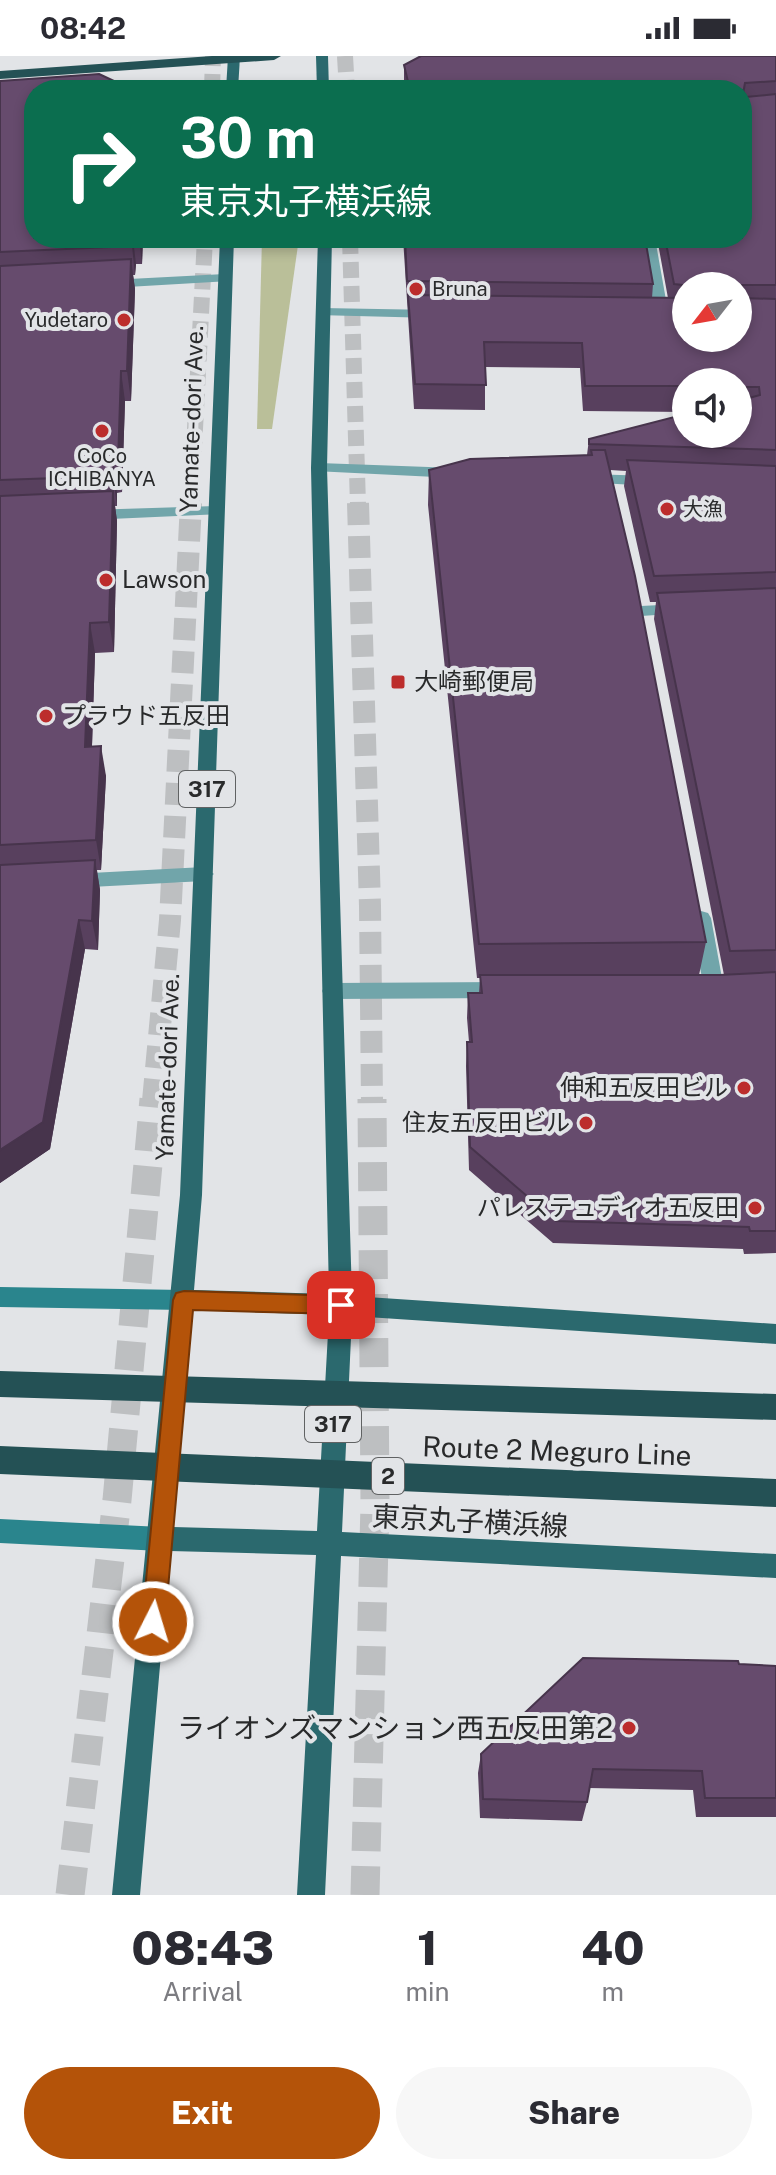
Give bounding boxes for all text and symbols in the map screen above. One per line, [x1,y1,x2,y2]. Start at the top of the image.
text: 08:42 [40,10,126,46]
text: 30 m [180,105,316,171]
icon: right [48,112,152,216]
text: 東京丸子横浜線 [180,180,432,222]
north arrow [672,272,752,352]
map controls [672,272,752,448]
place label: Bruna [432,277,488,301]
marker: Bruna [407,280,425,298]
place label: Yudetaro [25,308,108,332]
marker: Yudetaro [115,311,133,329]
street label: Yamate-dori Ave. [174,325,208,513]
button: sound [672,368,752,448]
marker: CoCo ICHIBANYA [93,422,111,440]
place label: CoCo ICHIBANYA [48,444,156,491]
place label: 大漁 [683,497,723,521]
marker: 大漁 [658,500,676,518]
place label: Lawson [122,565,206,593]
marker: Lawson [97,571,115,589]
place label: 大崎郵便局 [414,667,534,695]
marker: 大崎郵便局 [389,673,407,691]
place label: プラウド五反田 [62,701,230,729]
marker: プラウド五反田 [37,707,55,725]
road number: 317 [179,771,235,807]
street label: Yamate-dori Ave. [150,973,184,1161]
place label: 伸和五反田ビル [560,1073,728,1101]
marker: 伸和五反田ビル [735,1079,753,1097]
place label: 住友五反田ビル [402,1108,570,1136]
marker: 住友五反田ビル [577,1114,595,1132]
place label: パレステュディオ五反田 [477,1193,739,1221]
marker: パレステュディオ五反田 [746,1199,764,1217]
pin [307,1271,375,1339]
icon: arrive [319,1283,363,1327]
road number: 317 [305,1406,361,1442]
street label: Route 2 Meguro Line [422,1429,692,1472]
road number: 2 [372,1458,404,1494]
street label: 東京丸子横浜線 [371,1499,569,1542]
position arrow [111,1580,195,1664]
place label: ライオンズマンション西五反田第2 [177,1711,613,1744]
marker: ライオンズマンション西五反田第2 [620,1719,638,1737]
text: 08:43 [131,1919,274,1976]
text: 1 [417,1919,438,1976]
text: 40 [581,1919,645,1976]
text: Arrival [163,1976,243,2007]
text: min [406,1976,450,2007]
text: m [602,1976,624,2007]
button: Exit [24,2067,380,2159]
button: Share [396,2067,752,2159]

